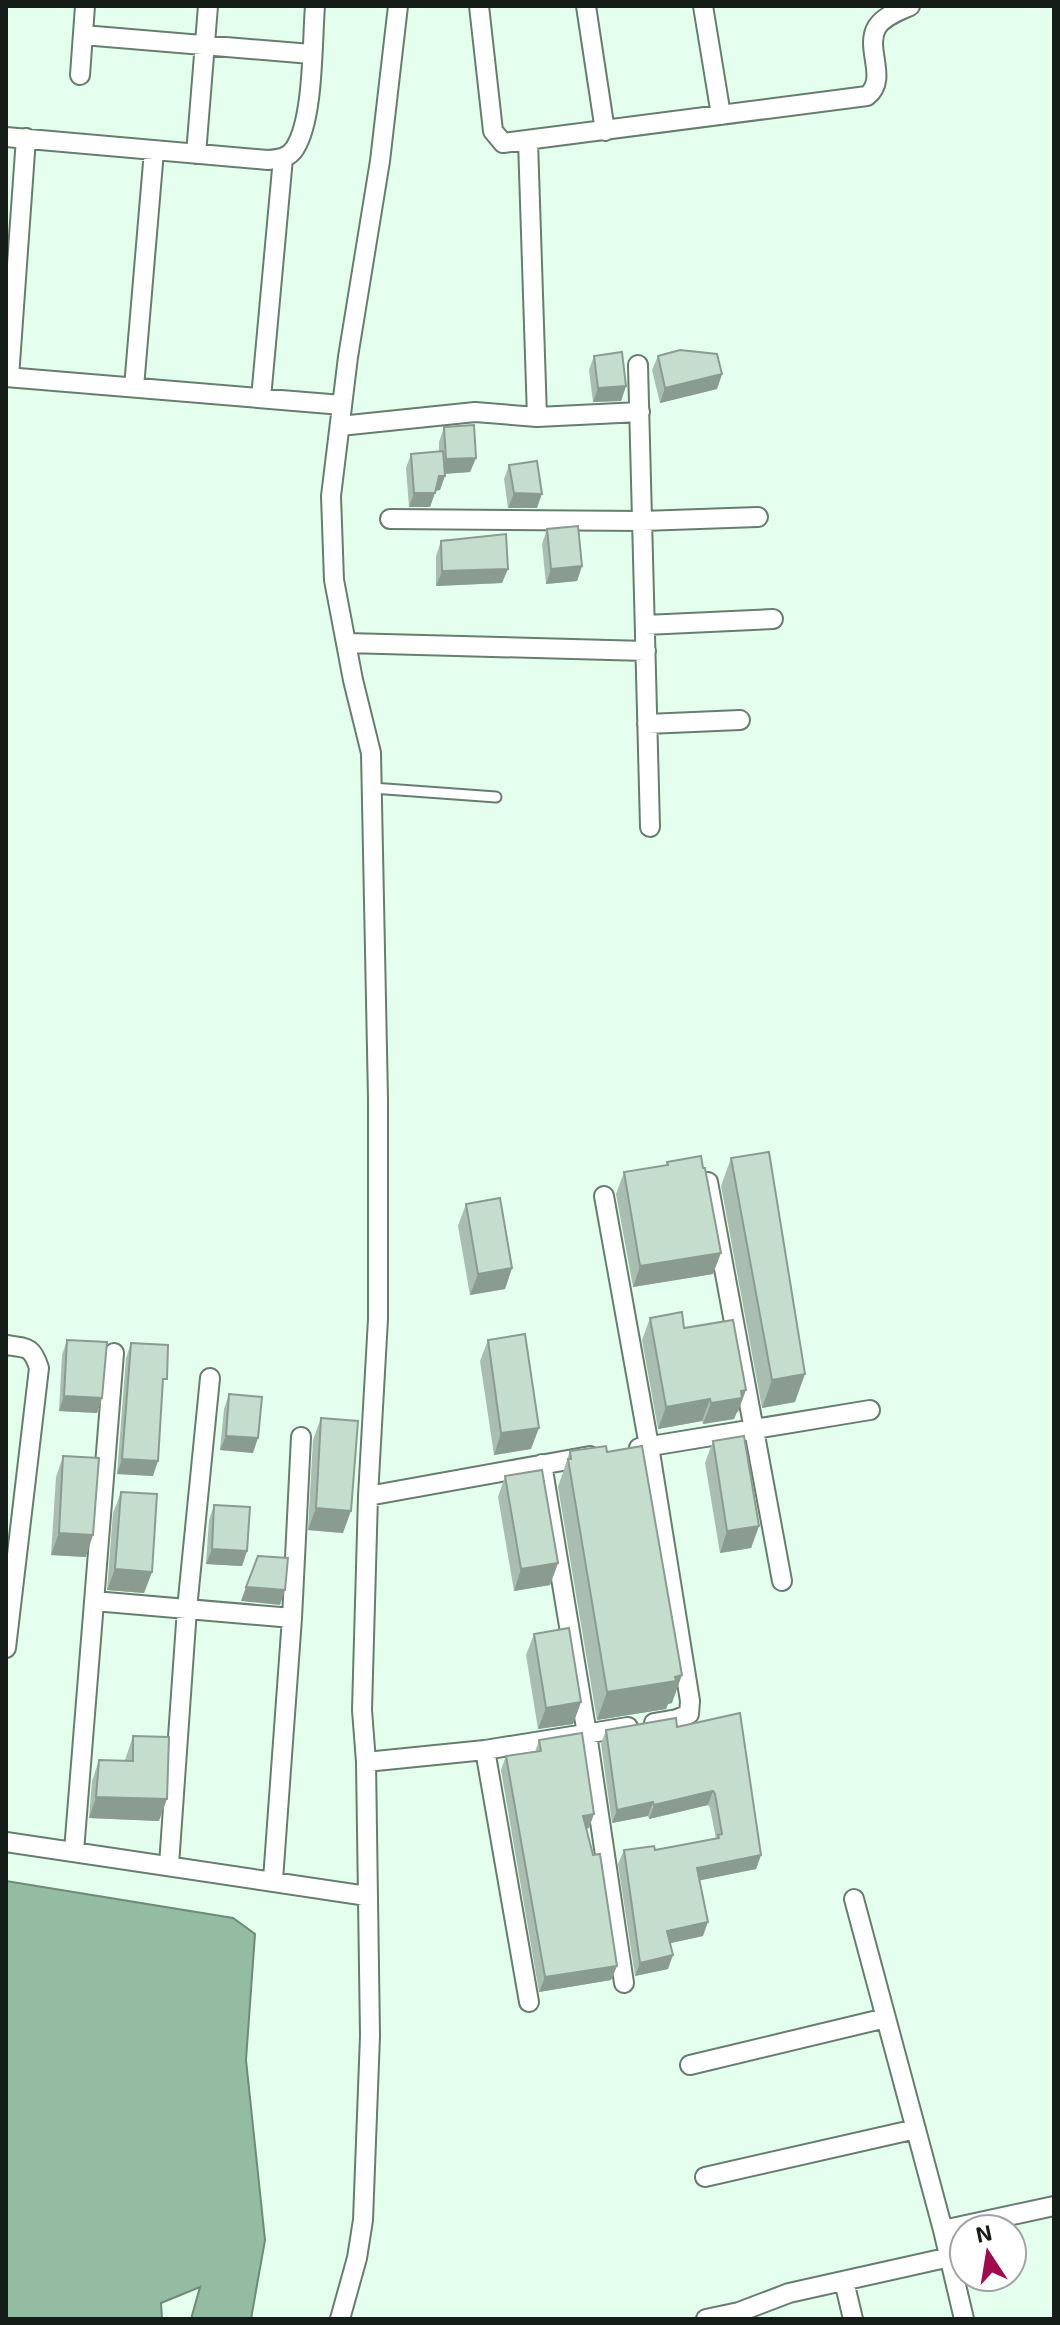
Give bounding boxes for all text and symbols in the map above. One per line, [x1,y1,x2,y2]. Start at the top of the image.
north arrow [948,2213,1028,2293]
text: N [973,2218,994,2247]

